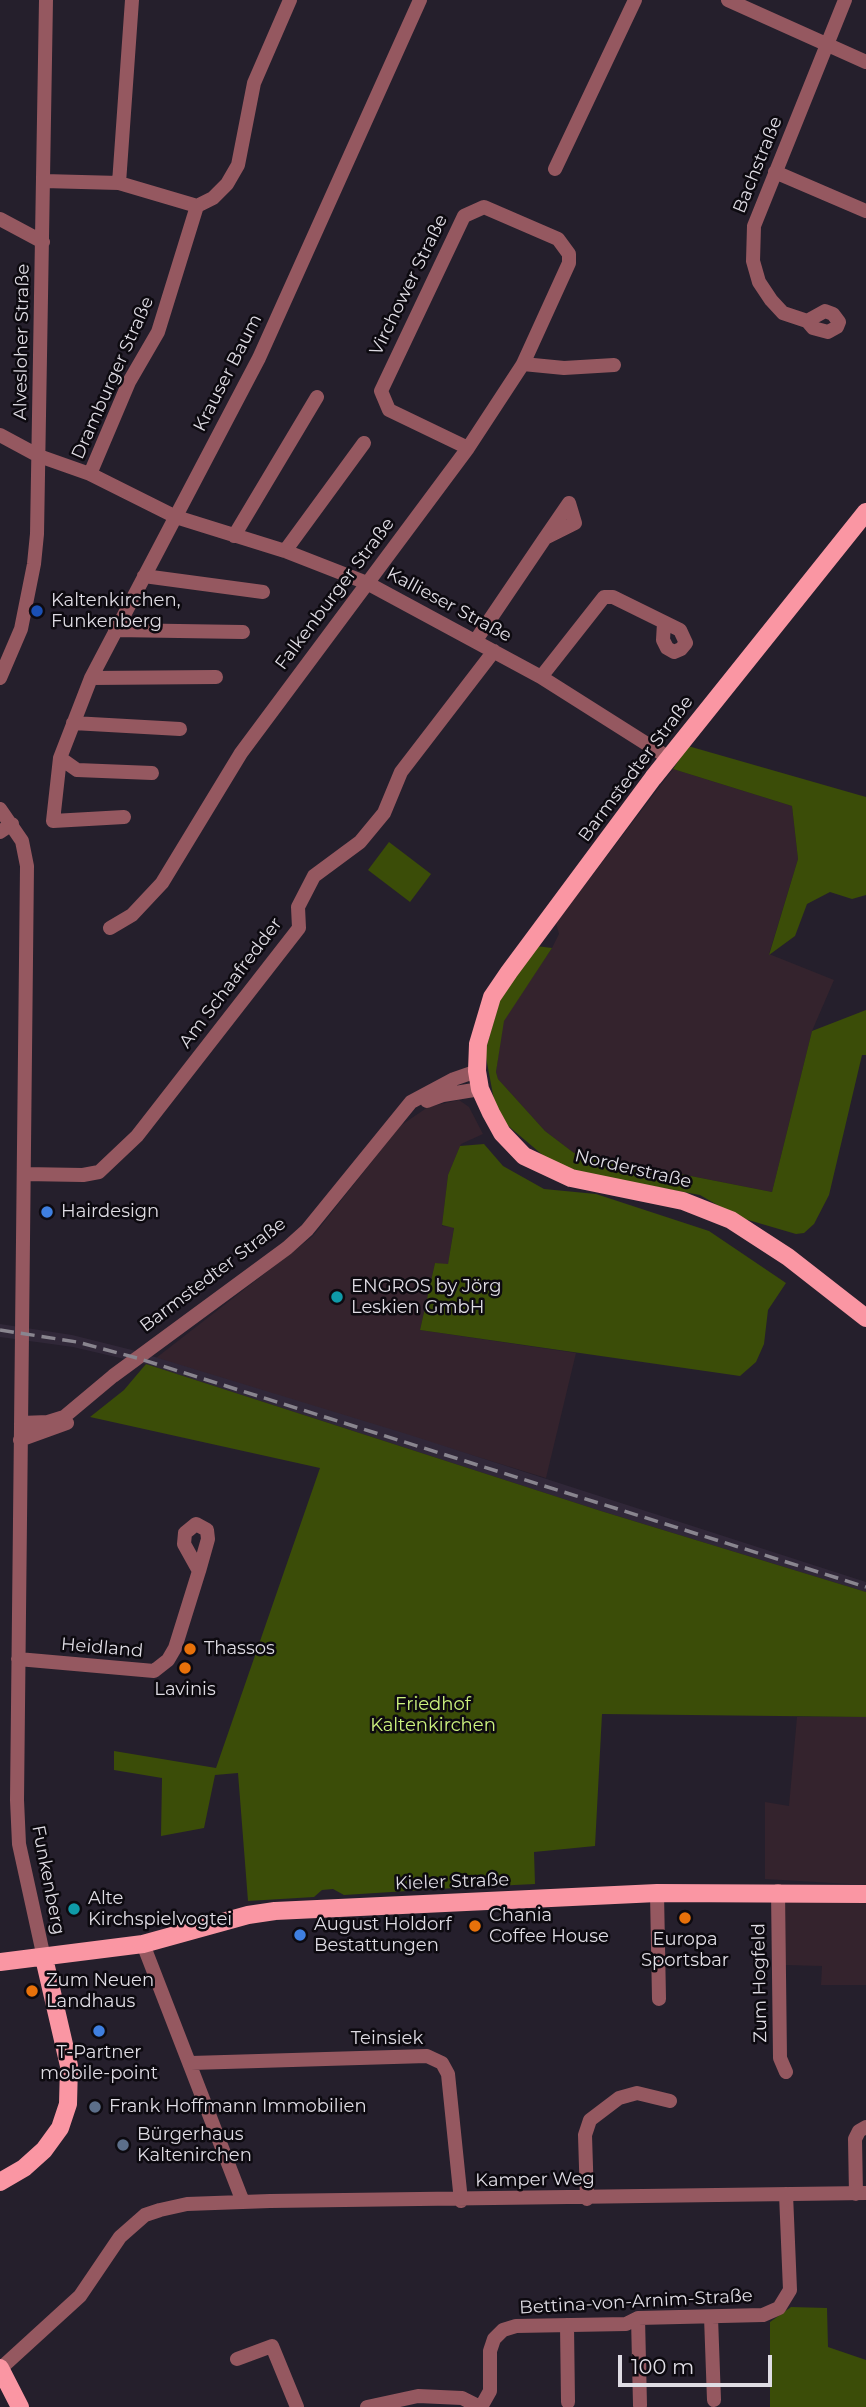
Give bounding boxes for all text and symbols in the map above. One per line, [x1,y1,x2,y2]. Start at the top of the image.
street label: Bachstraße [729,113,787,217]
street label: Virchower Straße [366,211,452,359]
street label: Alvesloher Straße [10,264,34,420]
street label: Dramburger Straße [67,293,159,463]
street label: Krauser Baum [189,311,267,435]
street label: Falkenburger Straße [271,514,399,674]
street label: Kallieser Straße [383,563,515,647]
place label: Kaltenkirchen, Funkenberg [51,590,180,632]
marker: Kaltenkirchen, Funkenberg [29,603,45,619]
street label: Barmstedter Straße [574,692,698,846]
street label: Am Schaafredder [175,914,287,1052]
street label: Norderstraße [572,1145,694,1193]
place label: Hairdesign [61,1201,159,1223]
marker: Hairdesign [39,1204,55,1220]
street label: Barmstedter Straße [136,1213,290,1337]
place label: ENGROS by Jörg Leskien GmbH [351,1276,502,1318]
marker: ENGROS by Jörg Leskien GmbH [329,1289,345,1305]
street label: Heidland [60,1634,144,1662]
place label: Thassos [204,1638,275,1660]
marker: Thassos [182,1641,198,1657]
marker: Lavinis [177,1660,193,1676]
place label: Lavinis [154,1679,216,1701]
park label: Friedhof Kaltenkirchen [370,1694,496,1736]
street label: Funkenberg [27,1823,69,1937]
street label: Kieler Straße [394,1869,510,1895]
place label: Alte Kirchspielvogtei [88,1888,232,1930]
marker: Alte Kirchspielvogtei [66,1901,82,1917]
place label: Chania Coffee House [489,1905,609,1948]
marker: Europa Sportsbar [677,1910,693,1926]
place label: August Holdorf Bestattungen [314,1914,452,1956]
marker: Chania Coffee House [467,1918,483,1934]
street label: Zum Hogfeld [748,1923,772,2043]
marker: August Holdorf Bestattungen [292,1927,308,1943]
place label: Europa Sportsbar [641,1929,729,1972]
place label: Zum Neuen Landhaus [46,1970,154,2012]
marker: Zum Neuen Landhaus [24,1983,40,1999]
marker: T-Partner mobile-point [91,2023,107,2039]
street label: Teinsiek [351,2028,423,2050]
place label: T-Partner mobile-point [40,2042,158,2084]
place label: Frank Hoffmann Immobilien [109,2096,367,2118]
marker: Frank Hoffmann Immobilien [87,2099,103,2115]
place label: Bürgerhaus Kaltenirchen [137,2124,252,2166]
marker: Bürgerhaus Kaltenirchen [115,2137,131,2153]
street label: Kamper Weg [475,2168,595,2192]
street label: Bettina-von-Arnim-Straße [519,2285,753,2319]
scale bar [621,2340,775,2384]
text: 100 m [631,2354,694,2379]

